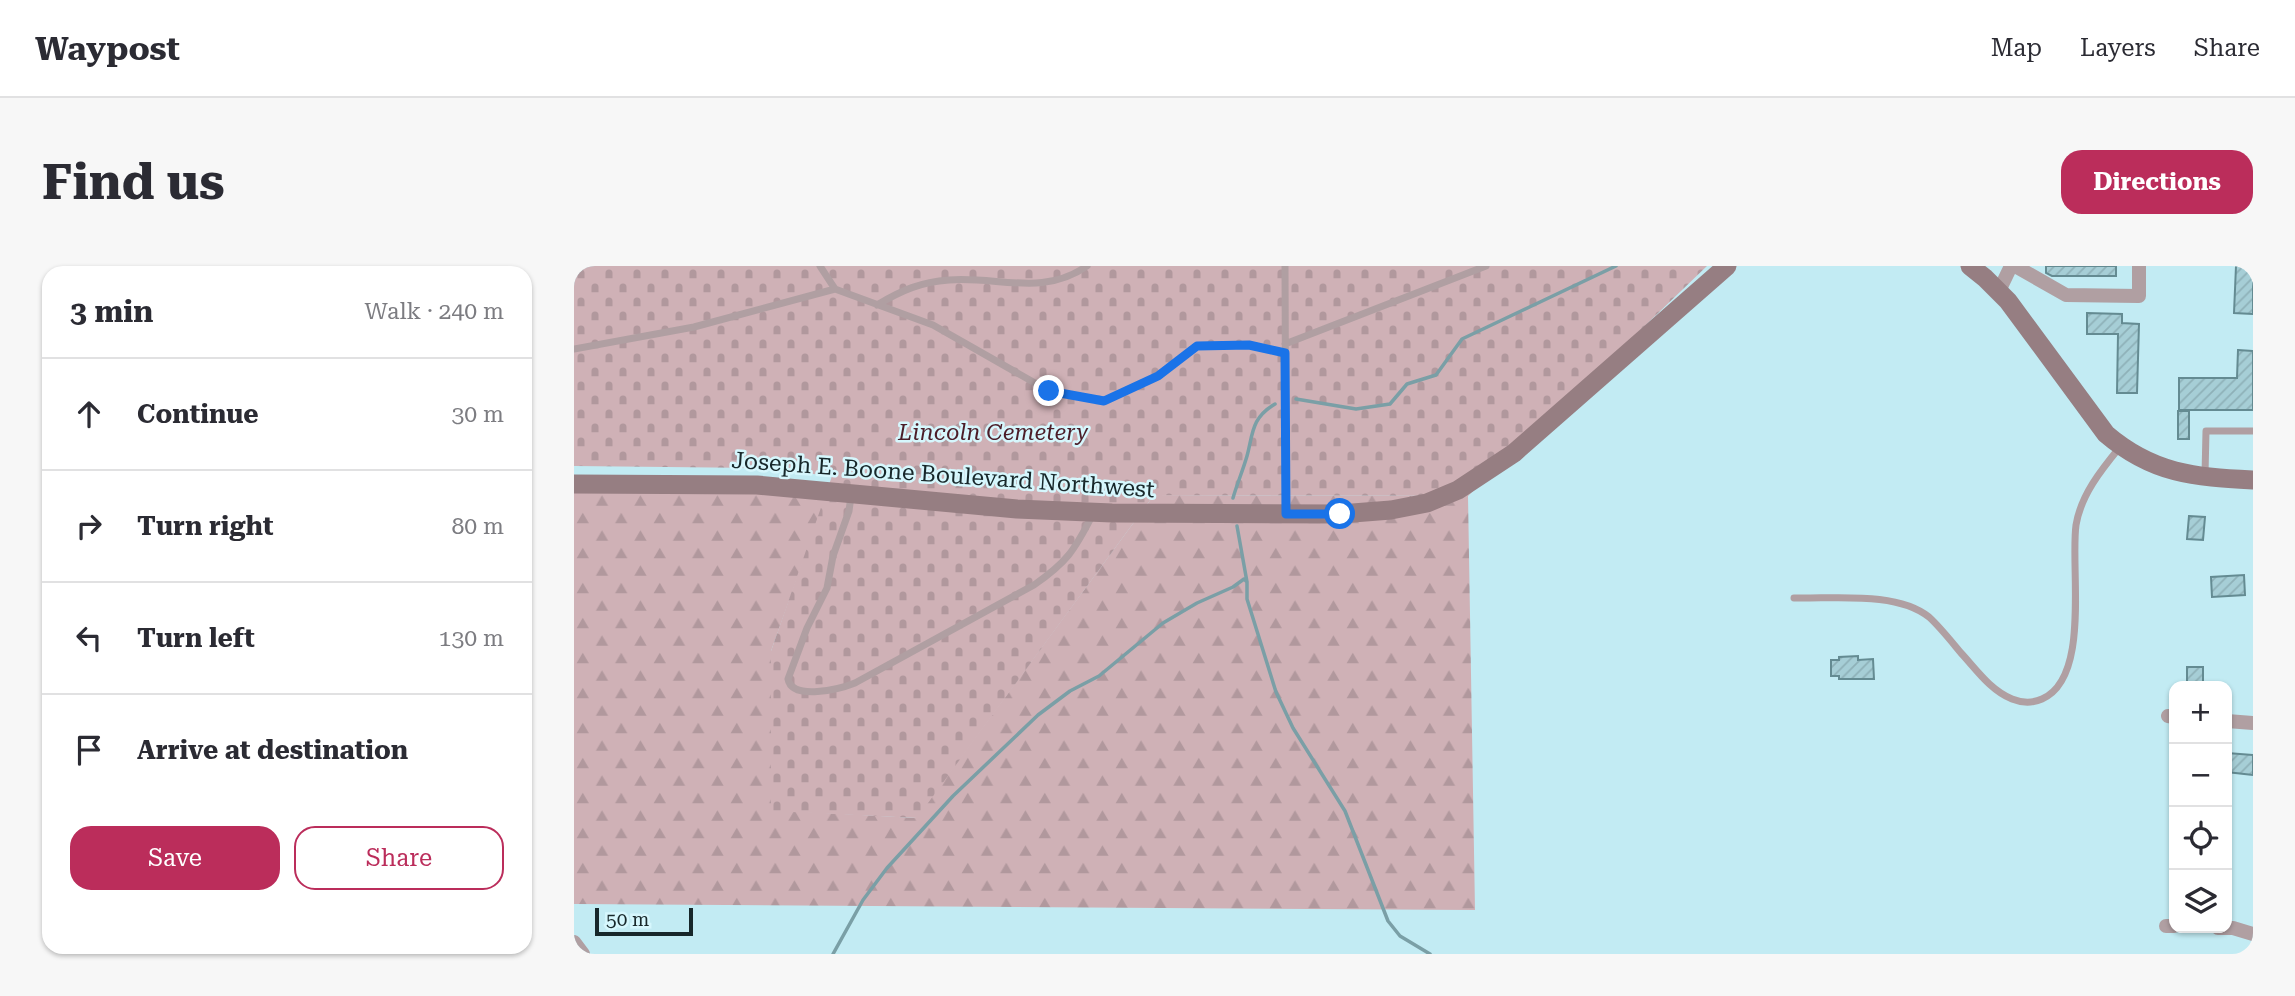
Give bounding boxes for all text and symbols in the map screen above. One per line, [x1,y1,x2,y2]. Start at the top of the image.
text: Waypost [35,29,180,68]
text: Map [1991,34,2042,62]
text: Layers [2080,34,2156,62]
text: Share [2194,34,2260,62]
button: Directions [2061,150,2253,214]
text: Find us [42,154,225,211]
text: 3 min [70,294,153,329]
text: Walk · 240 m [365,298,504,325]
route end [1033,375,1064,406]
icon: ahead [70,395,108,433]
text: Continue [137,399,259,429]
text: 30 m [451,401,504,428]
park label: Lincoln Cemetery [897,419,1089,446]
street label: Joseph E. Boone Boulevard Northwest [731,447,1156,503]
route start [1324,498,1355,529]
icon: right [70,507,108,545]
text: Turn right [137,511,273,541]
text: 80 m [451,513,504,540]
icon: left [70,619,108,657]
text: Turn left [137,623,255,653]
text: 130 m [439,625,504,652]
map controls [2169,681,2232,933]
button: + [2169,681,2232,744]
icon: arrive [70,731,108,769]
text: Arrive at destination [137,735,408,765]
button: − [2169,744,2232,807]
button: locate [2169,807,2232,870]
button: Save [70,826,280,890]
button: Share [294,826,504,890]
button: layers [2169,870,2232,933]
scale bar [595,905,693,937]
text: 50 m [606,908,649,931]

